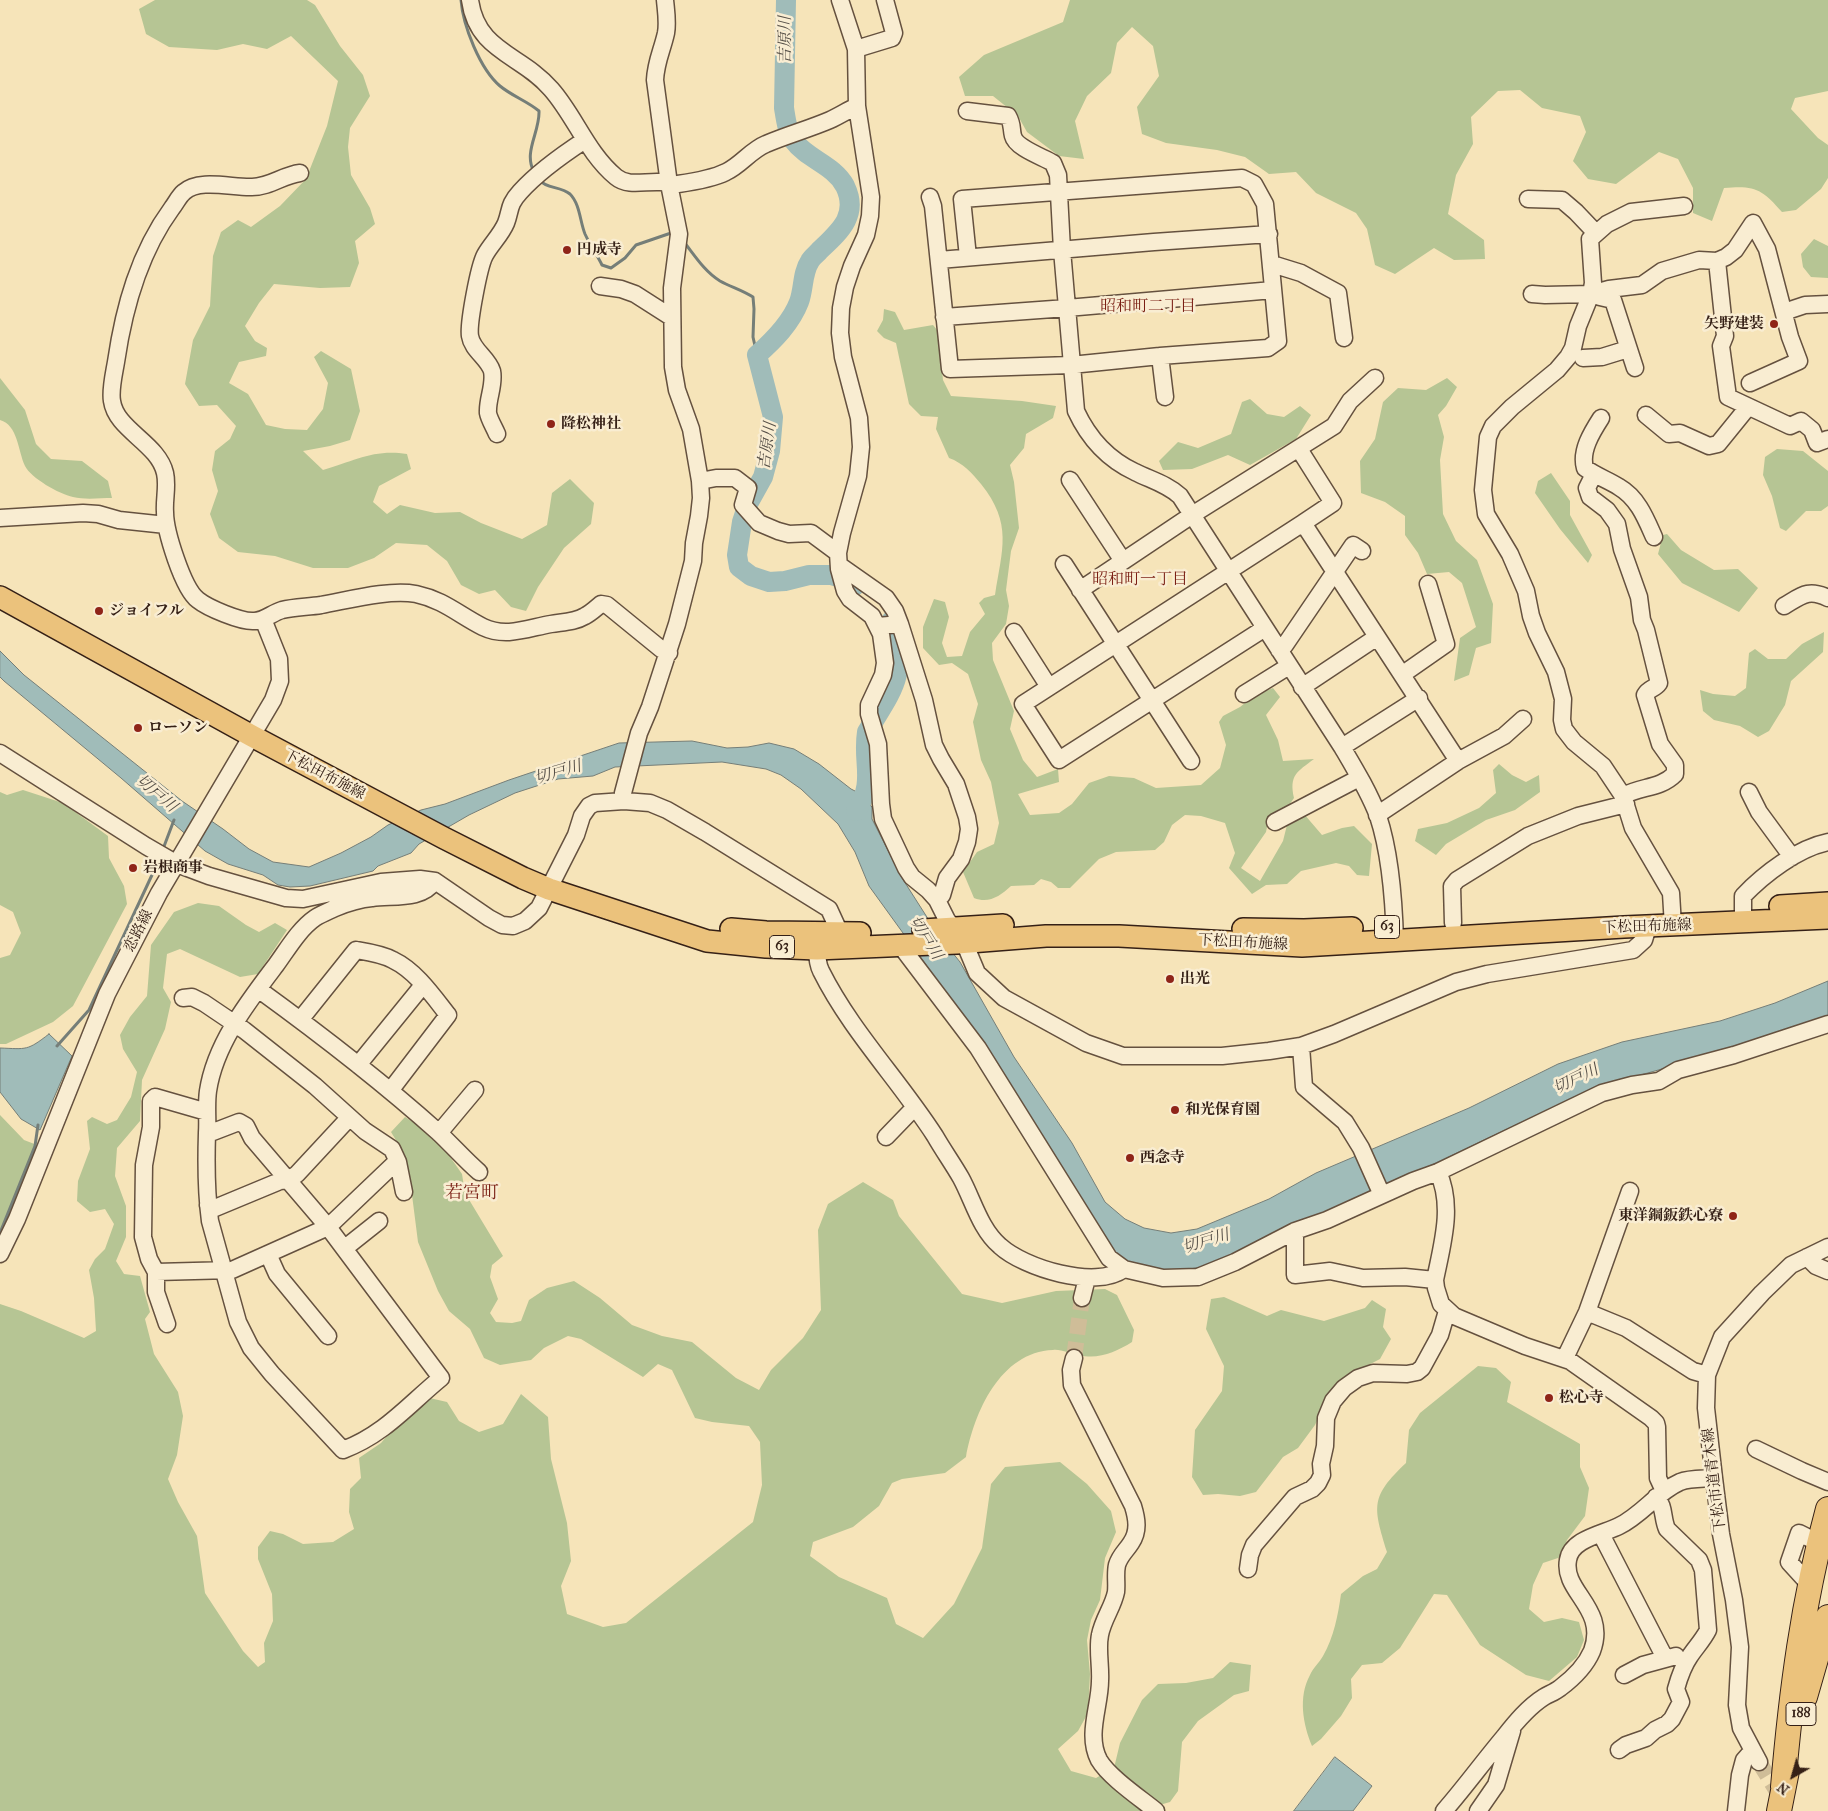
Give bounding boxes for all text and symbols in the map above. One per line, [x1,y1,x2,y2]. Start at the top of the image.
water label: 吉原川 [776,16,796,64]
place label: 円成寺 [577,241,622,259]
marker: 円成寺 [561,244,573,256]
district label: 昭和町二丁目 [1100,297,1196,317]
place label: 矢野建装 [1704,315,1764,333]
marker: 矢野建装 [1768,318,1780,330]
place label: 降松神社 [561,415,621,433]
marker: 降松神社 [545,418,557,430]
water label: 吉原川 [755,421,781,471]
district label: 昭和町一丁目 [1092,570,1188,590]
place label: ジョイフル [109,602,184,620]
marker: ジョイフル [93,605,105,617]
place label: ローソン [148,719,208,737]
marker: ローソン [132,722,144,734]
street label: 下松田布施線 [280,746,368,804]
water label: 切戸川 [532,757,584,789]
water label: 切戸川 [131,771,181,817]
place label: 岩根商事 [143,859,203,877]
marker: 岩根商事 [127,862,139,874]
street label: 恋路線 [121,907,157,955]
water label: 切戸川 [904,913,946,963]
road number: 63 [1374,916,1400,939]
street label: 下松田布施線 [1602,916,1692,938]
street label: 下松田布施線 [1198,932,1288,954]
road number: 63 [770,936,794,959]
place label: 出光 [1180,970,1210,988]
marker: 出光 [1164,973,1176,985]
water label: 切戸川 [1550,1061,1602,1099]
place label: 和光保育園 [1185,1101,1260,1119]
marker: 和光保育園 [1169,1104,1181,1116]
place label: 西念寺 [1140,1149,1185,1167]
marker: 西念寺 [1124,1152,1136,1164]
district label: 若宮町 [445,1183,499,1205]
place label: 東洋鋼鈑鉄心寮 [1618,1207,1723,1225]
marker: 東洋鋼鈑鉄心寮 [1727,1210,1739,1222]
water label: 切戸川 [1180,1226,1232,1258]
place label: 松心寺 [1559,1389,1604,1407]
marker: 松心寺 [1543,1392,1555,1404]
street label: 下松市道青木線 [1700,1427,1730,1533]
road number: 188 [1786,1702,1816,1726]
north arrow [1768,1751,1818,1801]
text: N [1774,1778,1793,1798]

